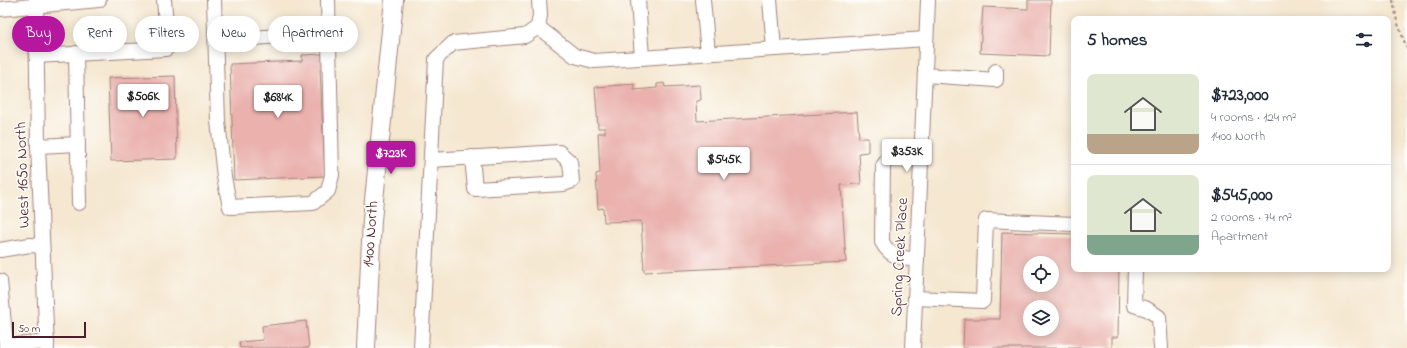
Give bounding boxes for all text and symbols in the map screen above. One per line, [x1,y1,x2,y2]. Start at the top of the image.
chip: Buy [12,16,65,52]
chip: Rent [73,16,127,52]
chip: Filters [135,16,199,52]
chip: New [207,16,260,52]
chip: Apartment [268,16,358,52]
text: 5 homes [1087,28,1147,53]
icon: filters [1353,29,1375,51]
text: $723,000 [1211,83,1269,108]
pin: $506K [115,84,171,118]
pin: $684K [250,85,306,119]
text: $506K [127,87,159,106]
text: $684K [263,88,293,107]
icon: home [1119,90,1167,138]
text: 4 rooms · 124 m² [1211,108,1296,127]
street label: West 1650 North [9,121,37,229]
text: 1400 North [1211,127,1265,146]
pin: $353K [879,139,935,173]
pin: $723K [363,141,419,175]
text: $353K [891,142,923,161]
text: $723K [375,144,407,163]
pin: $545K [696,147,752,181]
text: $545K [707,150,741,169]
text: $545,000 [1211,183,1273,208]
icon: home [1119,191,1167,239]
street label: Spring Creek Place [885,196,915,317]
street label: 1400 North [357,200,385,268]
text: 2 rooms · 74 m² [1211,208,1292,227]
text: Apartment [1211,227,1268,246]
map controls [1023,256,1059,336]
button: locate [1023,256,1059,292]
button: layers [1023,300,1059,336]
scale bar [12,320,86,339]
text: 50 m [18,321,40,337]

